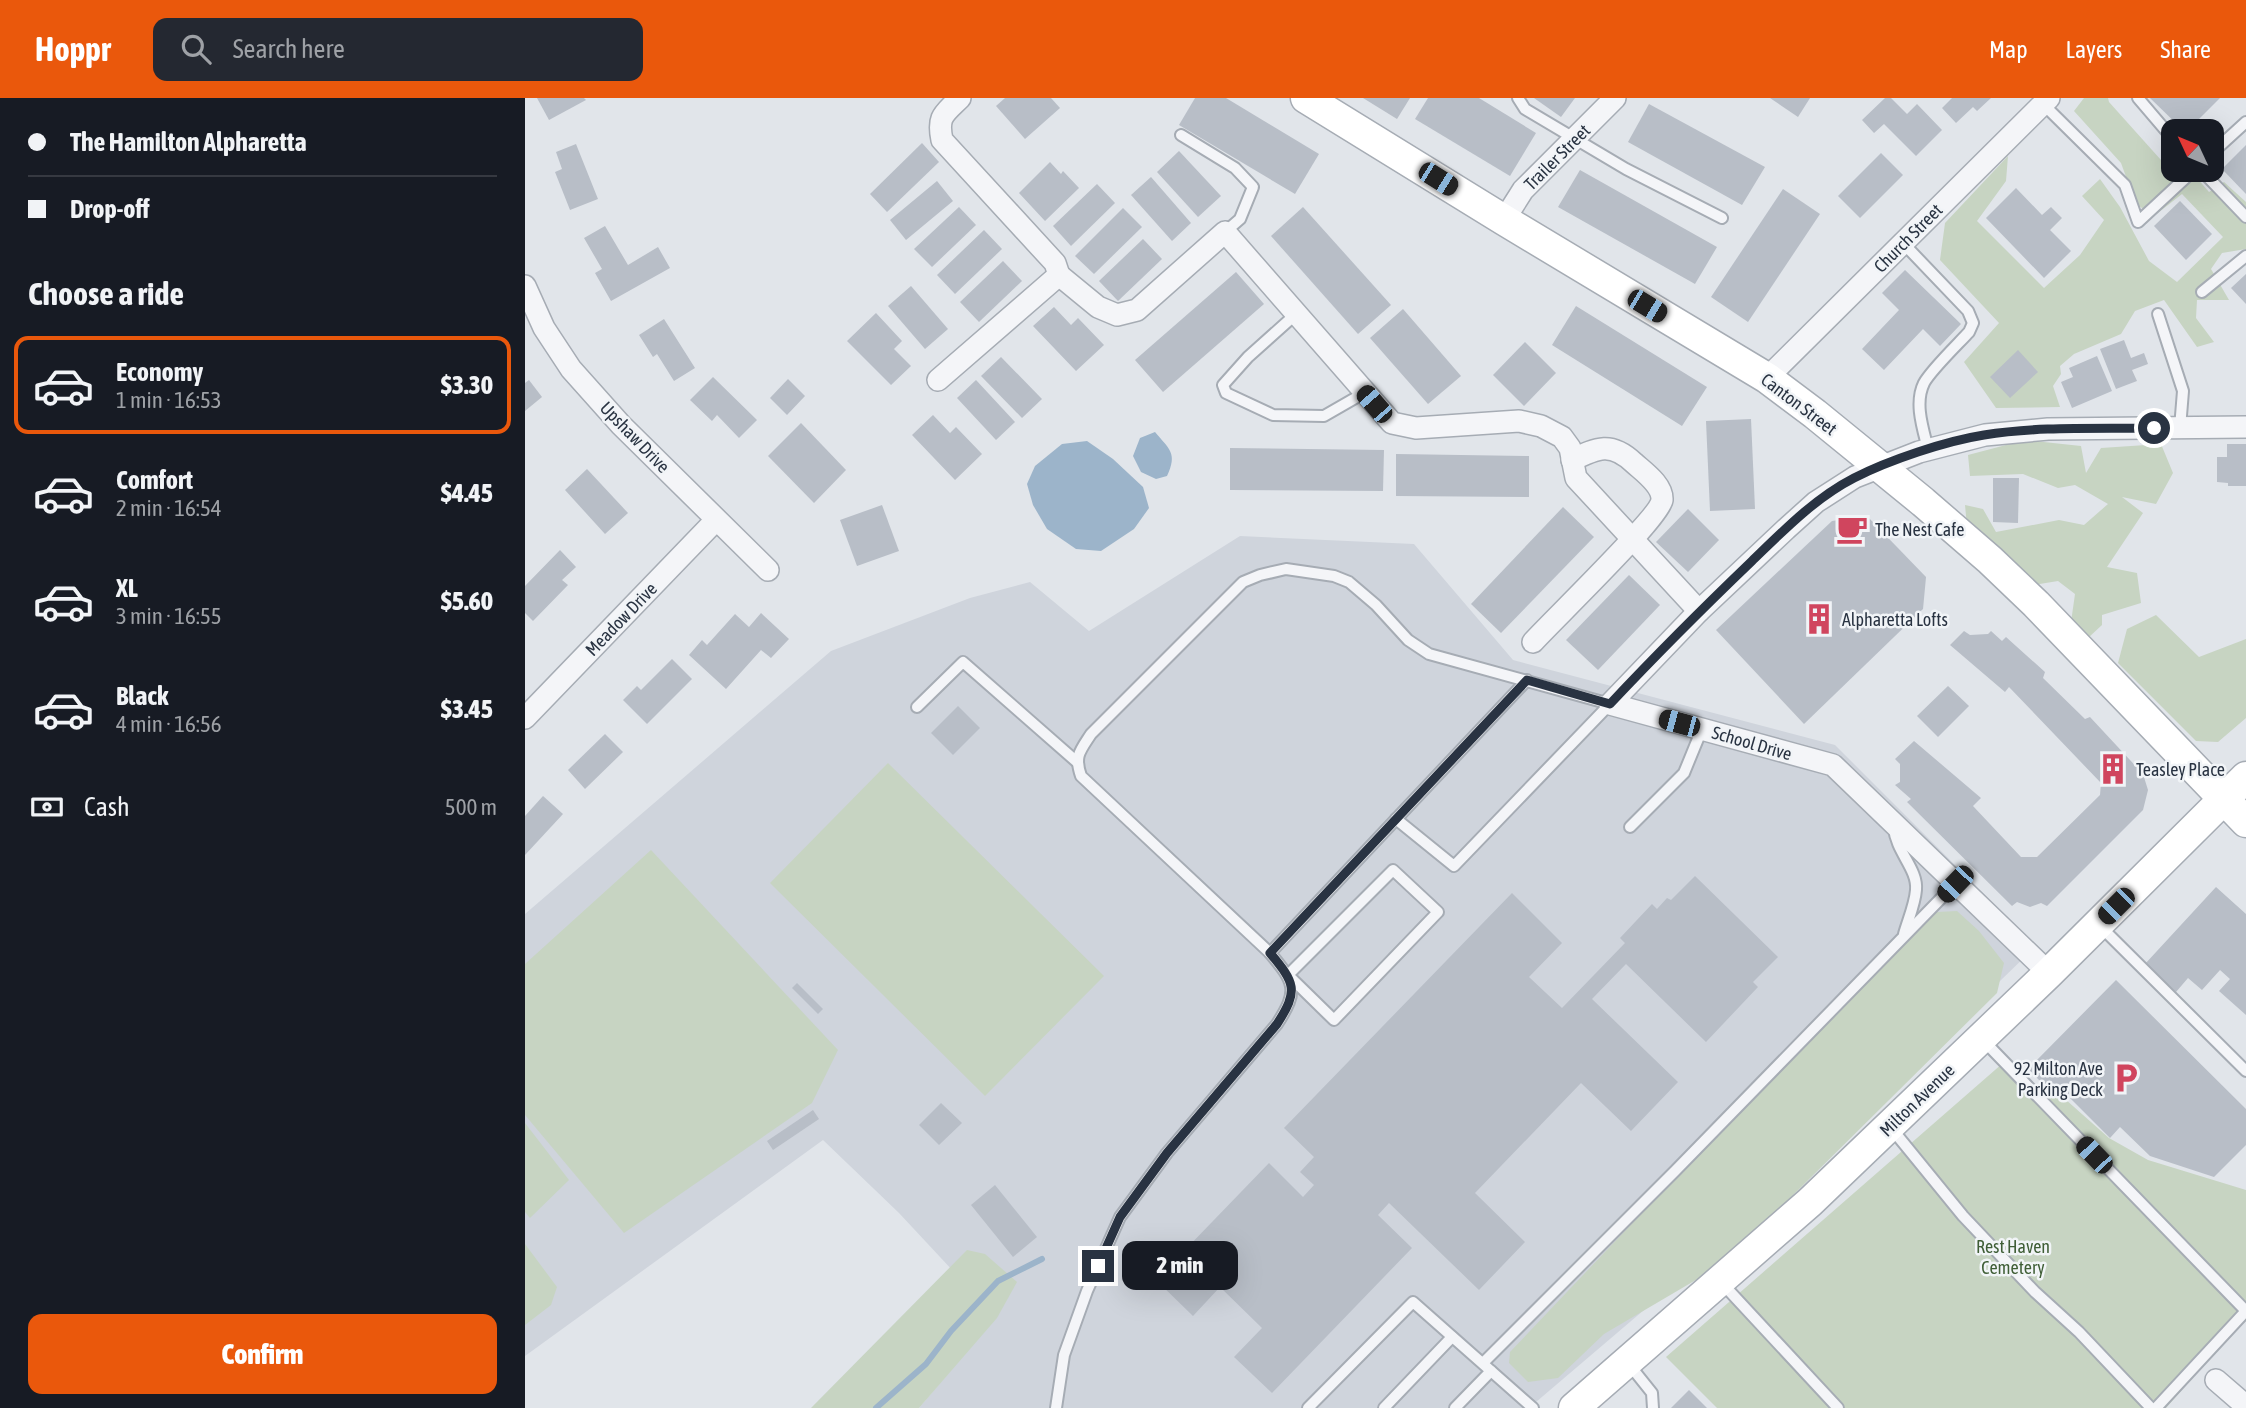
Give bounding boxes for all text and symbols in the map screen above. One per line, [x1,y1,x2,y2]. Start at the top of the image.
search box [153,18,643,81]
text: Hoppr [35,30,111,68]
icon: search [177,30,215,68]
text: Search here [233,34,345,64]
text: Map [1989,36,2028,63]
text: Layers [2066,36,2122,63]
text: Share [2160,36,2211,63]
north arrow [2161,119,2224,182]
map controls [2161,119,2224,182]
street label: Trailer Street [1520,120,1594,194]
text: The Hamilton Alpharetta [70,127,306,157]
car [1415,159,1462,199]
text: Drop-off [70,194,150,224]
street label: Church Street [1869,199,1947,277]
text: Choose a ride [28,275,184,312]
car [1624,286,1671,326]
icon: car [32,354,95,417]
text: Economy [116,357,203,387]
street label: Canton Street [1757,369,1841,439]
text: $3.30 [441,370,493,400]
car [1353,381,1396,427]
text: 1 min · 16:53 [116,387,222,413]
street label: Upshaw Drive [596,397,674,477]
route start [2138,412,2170,444]
icon: car [32,462,95,525]
text: Comfort [116,465,193,495]
text: $4.45 [441,478,493,508]
text: 2 min · 16:54 [116,495,222,521]
cafe icon: The Nest Cafe [1835,512,1869,546]
place label: The Nest Cafe [1875,519,1964,540]
icon: car [32,570,95,633]
text: XL [116,573,138,603]
street label: Meadow Drive [581,578,661,660]
text: $5.60 [441,586,493,616]
building icon: Alpharetta Lofts [1802,602,1836,636]
text: 3 min · 16:55 [116,603,222,629]
place label: Alpharetta Lofts [1842,609,1948,630]
icon: car [32,678,95,741]
text: Black [116,681,168,711]
text: $3.45 [441,694,493,724]
car [1656,707,1703,739]
text: 4 min · 16:56 [116,711,222,737]
street label: School Drive [1710,722,1794,764]
building icon: Teasley Place [2096,752,2130,786]
place label: Teasley Place [2136,759,2225,780]
icon: cash [28,788,66,826]
text: Cash [84,792,130,822]
text: 500 m [445,794,497,820]
car [1933,862,1978,906]
car [2094,884,2139,928]
place label: 92 Milton Ave Parking Deck [2014,1058,2103,1100]
street label: Milton Avenue [1875,1059,1959,1141]
parking icon: 92 Milton Ave Parking Deck [2109,1061,2143,1095]
car [2072,1133,2117,1177]
park label: Rest Haven Cemetery [1976,1236,2050,1278]
callout: 2 min [1123,1242,1238,1290]
route end [1082,1250,1114,1282]
text: 2 min [1157,1252,1203,1278]
button: Confirm [28,1314,497,1394]

